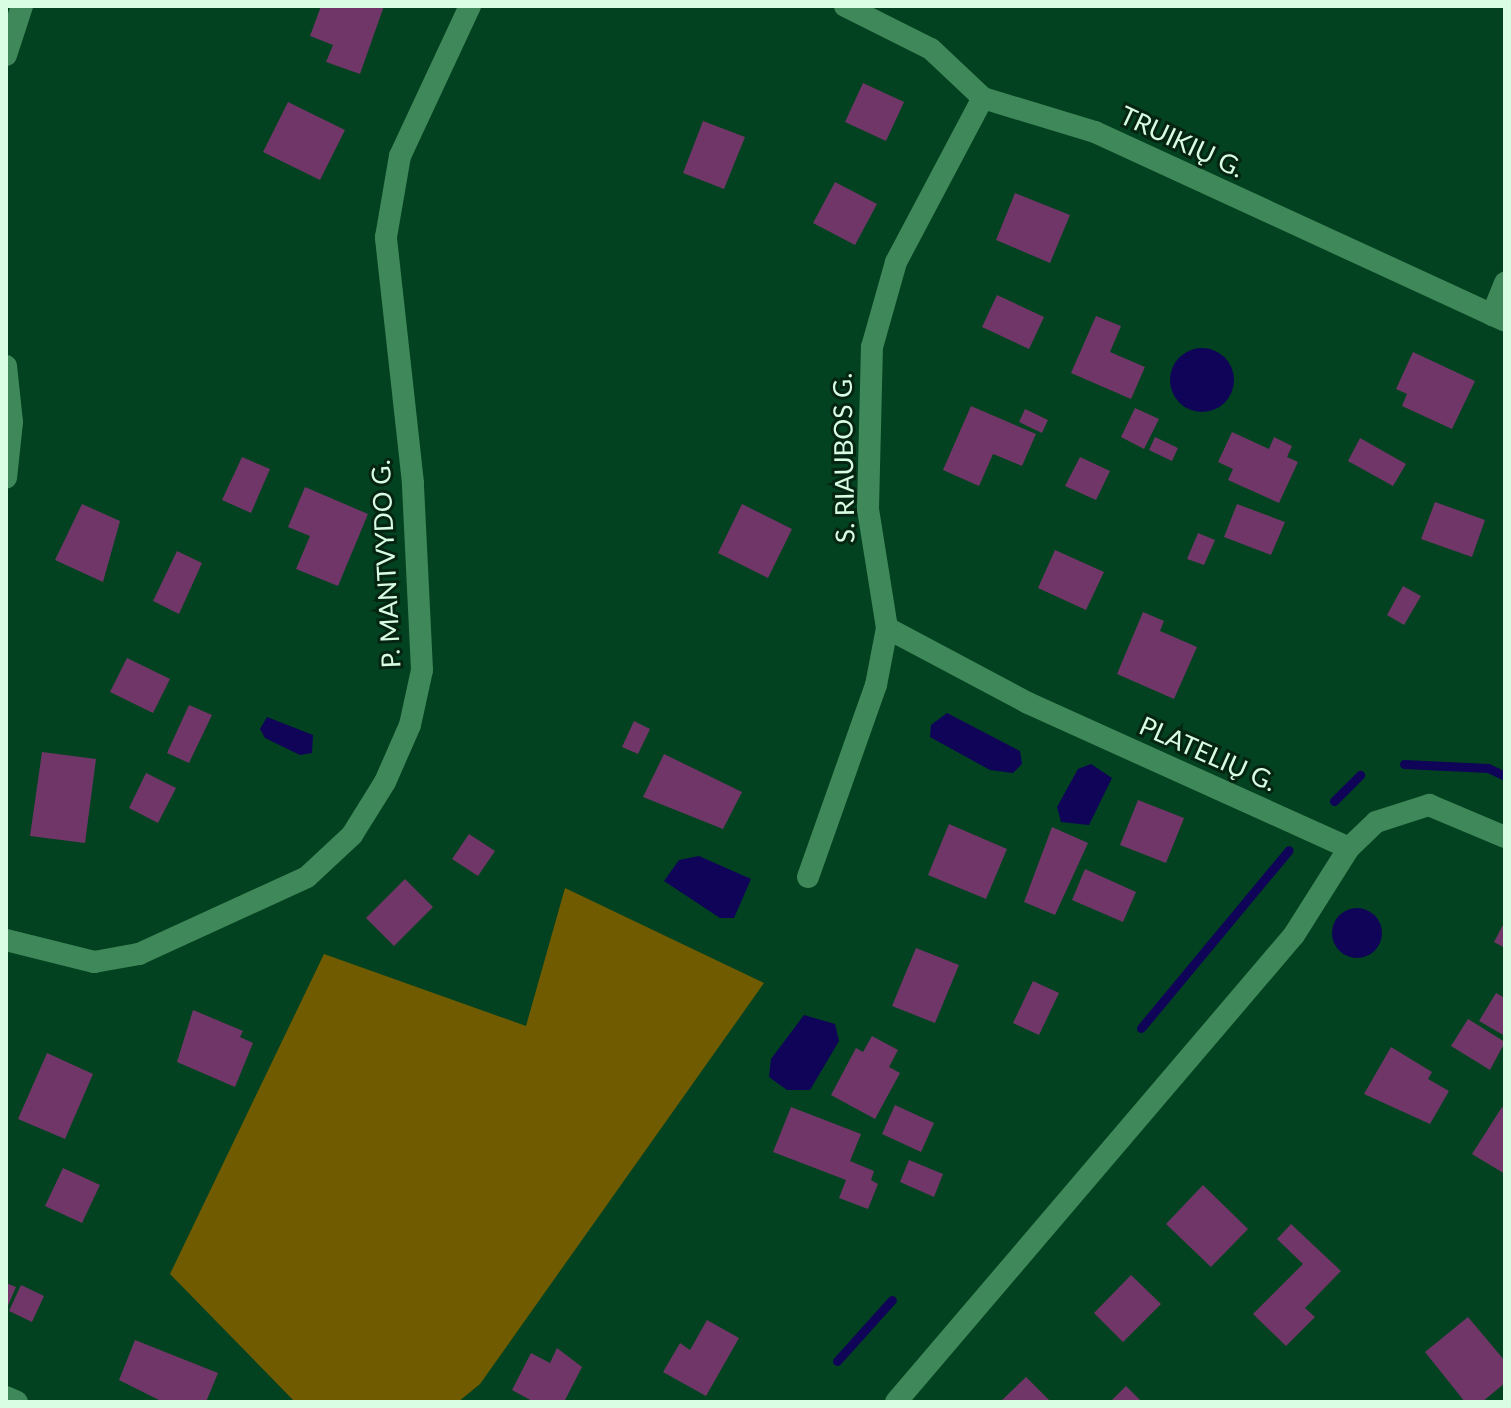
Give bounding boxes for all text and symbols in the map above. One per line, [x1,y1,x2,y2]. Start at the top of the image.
street label: TRUIKIŲ G. [1115,100,1249,184]
street label: S. RIAUBOS G. [827,373,861,543]
street label: P. MANTVYDO G. [365,459,407,669]
street label: PLATELIŲ G. [1135,710,1281,798]

